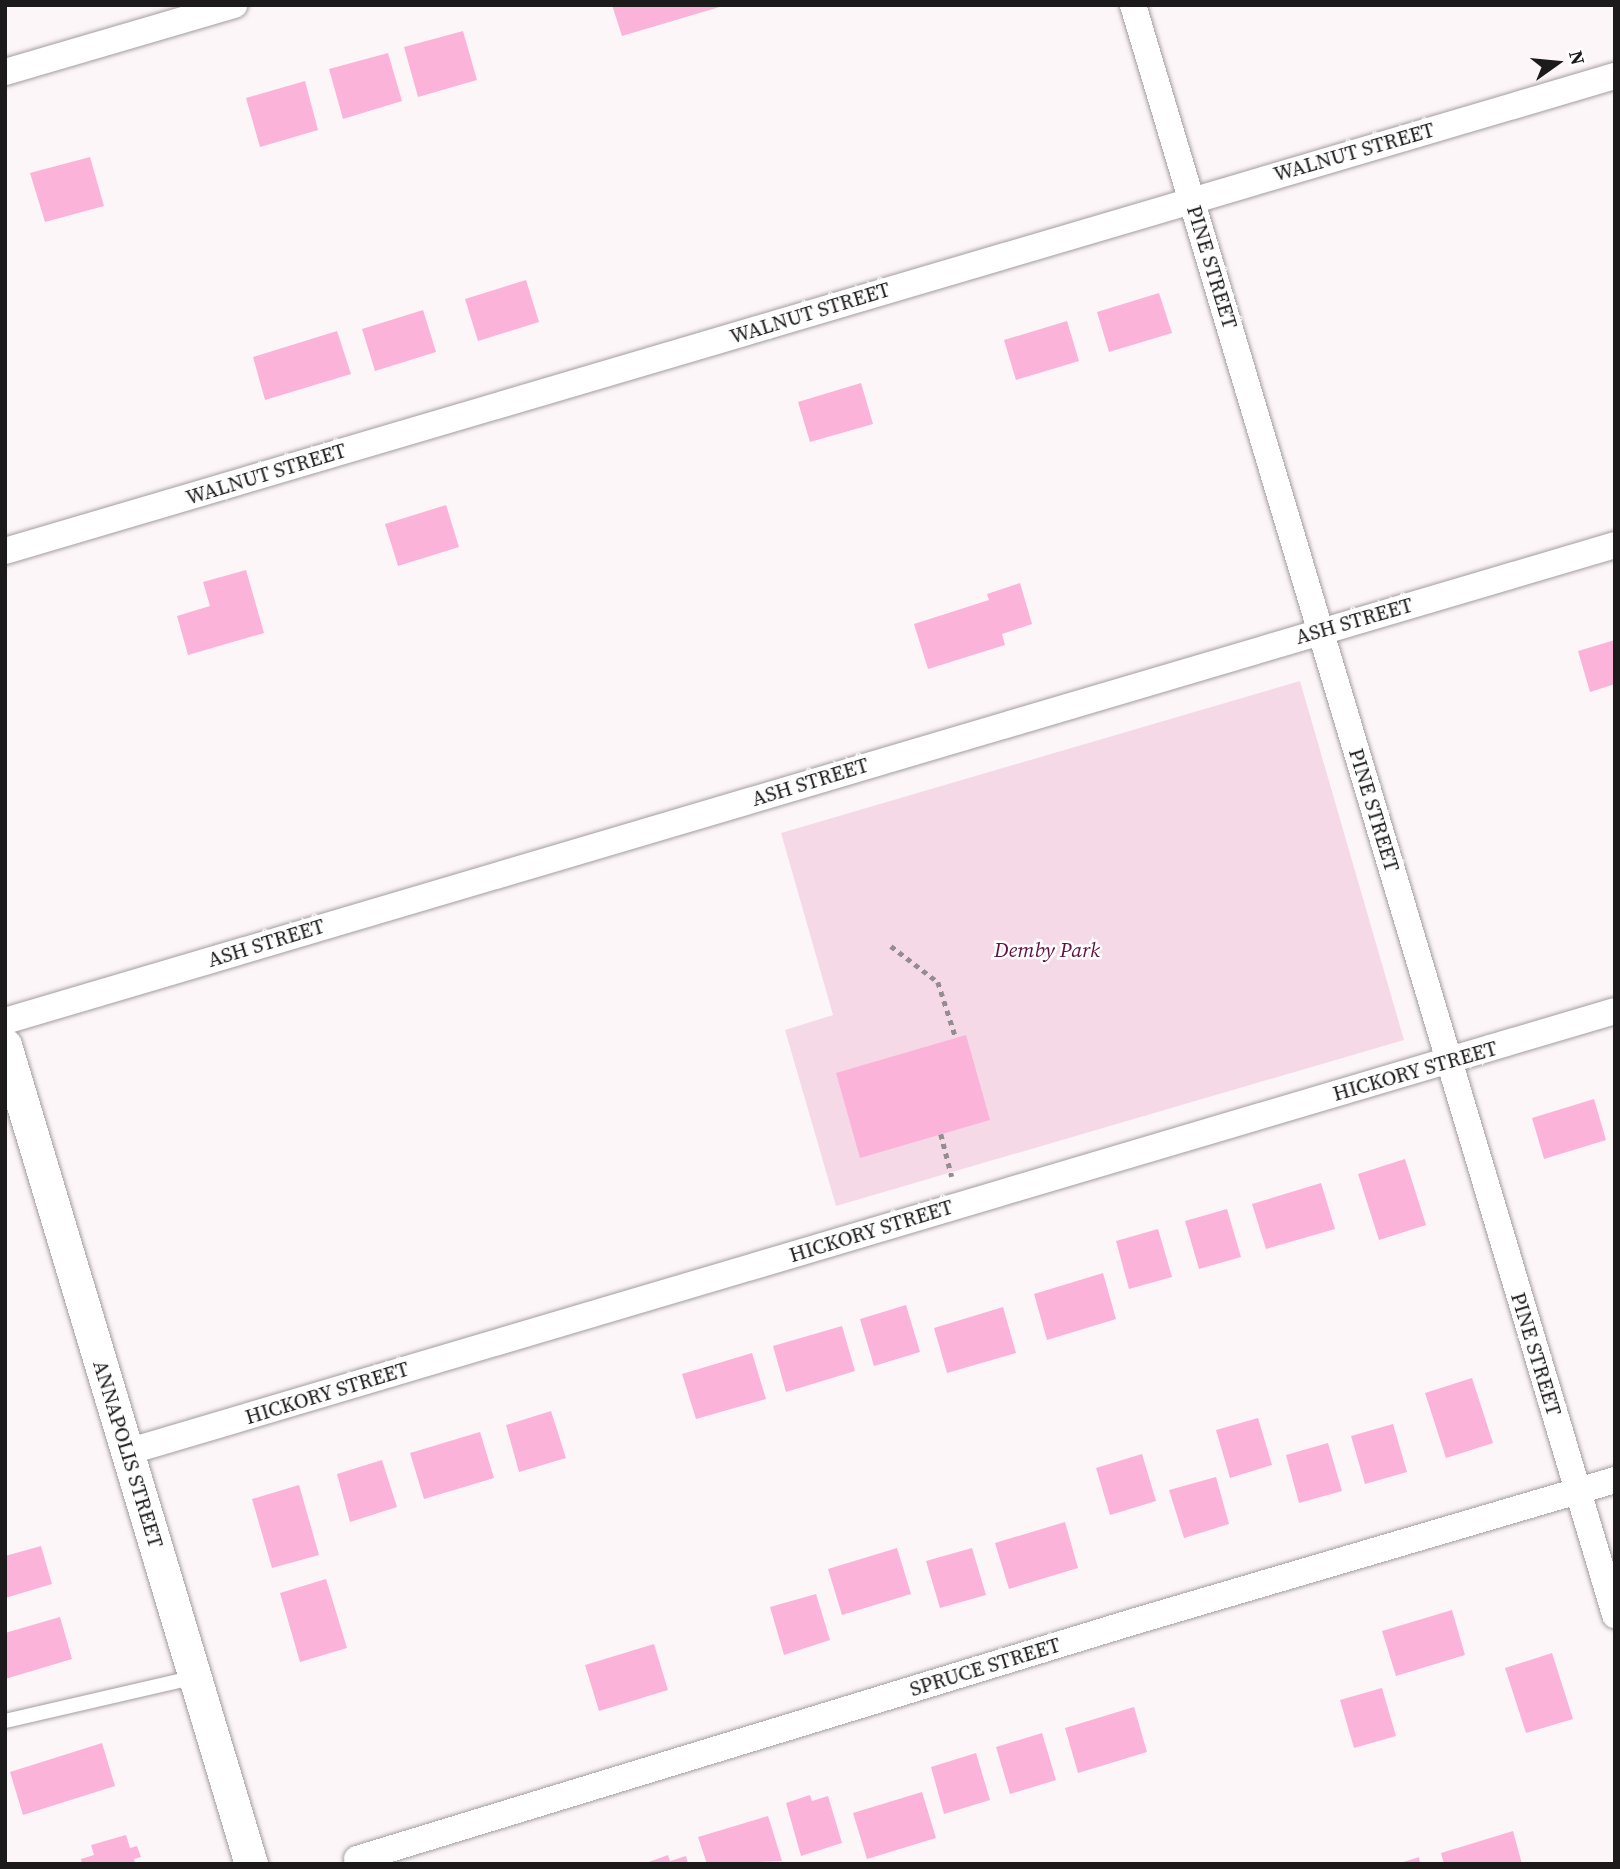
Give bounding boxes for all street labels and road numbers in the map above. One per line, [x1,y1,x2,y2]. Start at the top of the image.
street label: WALNUT STREET [1270,117,1438,187]
street label: PINE STREET [1181,202,1243,332]
street label: WALNUT STREET [727,277,893,349]
street label: WALNUT STREET [183,438,349,510]
street label: ASH STREET [1292,592,1416,650]
street label: PINE STREET [1343,745,1405,875]
street label: ASH STREET [749,752,871,812]
street label: ASH STREET [205,913,327,973]
street label: HICKORY STREET [1330,1035,1500,1107]
street label: HICKORY STREET [786,1194,956,1268]
street label: PINE STREET [1505,1289,1567,1419]
street label: HICKORY STREET [242,1356,412,1430]
street label: ANNAPOLIS STREET [87,1357,169,1551]
street label: SPRUCE STREET [907,1632,1063,1702]

